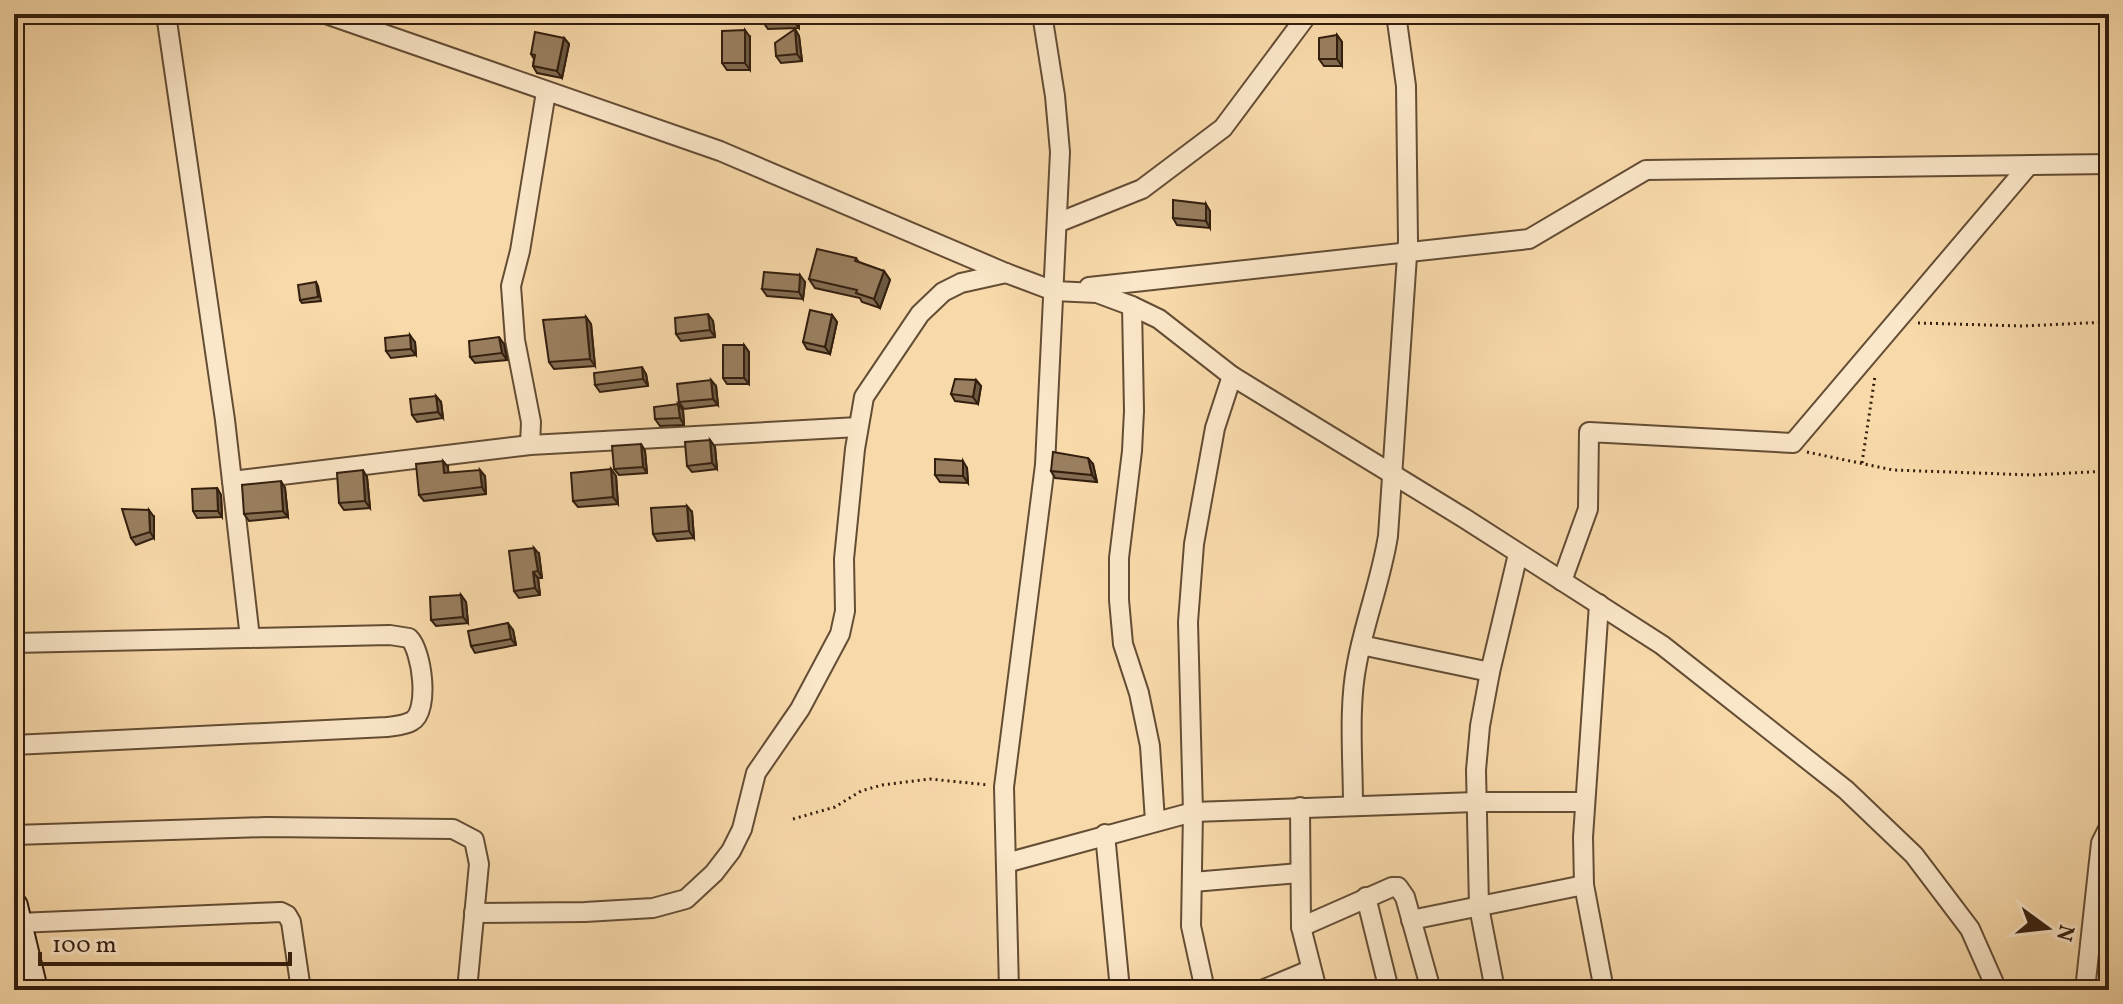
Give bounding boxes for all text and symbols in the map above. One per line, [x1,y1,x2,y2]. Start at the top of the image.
north arrow [2007,888,2087,968]
scale bar [40,916,290,966]
text: N [2047,921,2081,944]
text: 100 m [52,929,117,963]

